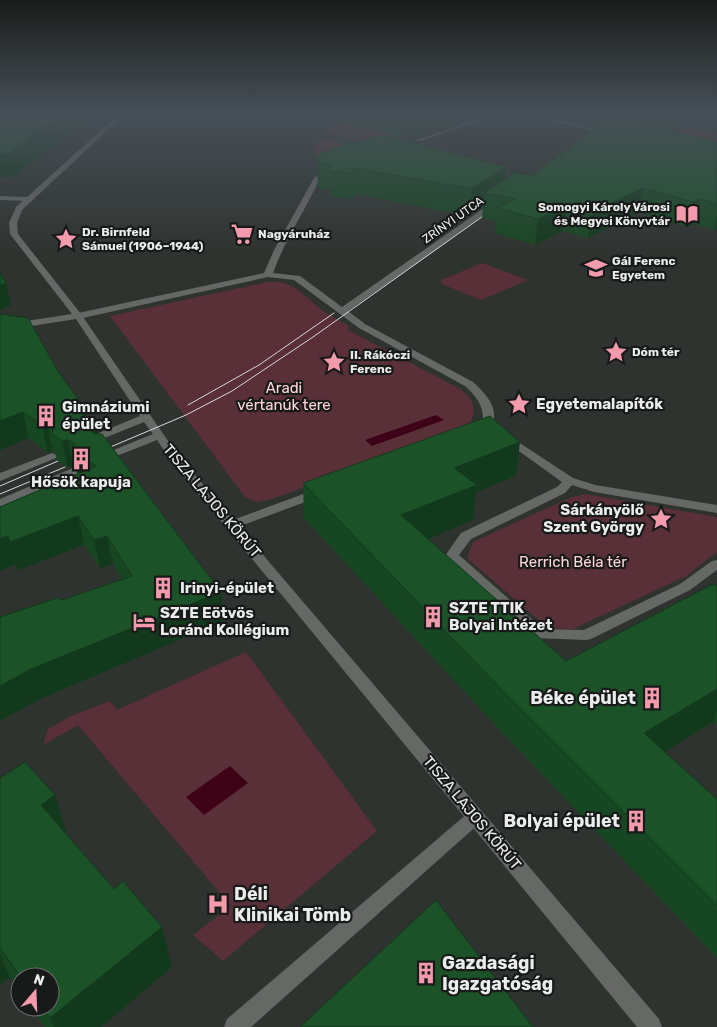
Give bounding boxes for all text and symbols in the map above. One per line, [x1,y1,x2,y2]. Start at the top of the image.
street label: ZRÍNYI UTCA [420,194,486,246]
place label: Somogyi Károly Városi és Megyei Könyvtár [538,200,671,228]
library icon: Somogyi Károly Városi és Megyei Könyvtár [674,201,700,227]
supermarket icon: Nagyáruház [229,221,255,247]
place label: Dr. Birnfeld Sámuel (1906–1944) [82,225,204,253]
place icon: Dr. Birnfeld Sámuel (1906–1944) [53,226,79,252]
place label: Nagyáruház [258,227,330,241]
place label: Gál Ferenc Egyetem [612,254,675,282]
school or university icon: Gál Ferenc Egyetem [583,255,609,281]
place icon: Dóm tér [603,339,629,365]
place label: Dóm tér [632,345,680,359]
place label: II. Rákóczi Ferenc [350,348,410,376]
place icon: II. Rákóczi Ferenc [321,349,347,375]
park label: Aradi vértanúk tere [237,379,331,414]
place icon: Egyetemalapítók [506,391,532,417]
place label: Egyetemalapítók [536,395,663,413]
place label: Gimnáziumi épület [62,398,150,433]
building icon: Gimnáziumi épület [33,403,59,429]
street label: TISZA LAJOS KÖRÚT [159,440,265,562]
building icon: Hősök kapuja [68,446,94,472]
place label: Hősök kapuja [31,473,131,491]
place label: Sárkányölő Szent György [543,501,644,536]
place icon: Sárkányölő Szent György [648,506,674,532]
park label: Rerrich Béla tér [519,553,627,571]
building icon: Irinyi-épület [150,575,176,601]
place label: Irinyi-épület [180,579,274,597]
place label: SZTE TTIK Bolyai Intézet [449,599,552,634]
place label: SZTE Eötvös Loránd Kollégium [160,604,289,639]
building icon: SZTE TTIK Bolyai Intézet [420,604,446,630]
hotel icon: SZTE Eötvös Loránd Kollégium [131,609,157,635]
building icon: Béke épület [639,685,665,711]
place label: Béke épület [530,687,636,709]
street label: TISZA LAJOS KÖRÚT [419,752,525,874]
building icon: Bolyai épület [623,808,649,834]
place label: Bolyai épület [503,810,620,832]
place label: Déli Klinikai Tömb [234,883,351,926]
hospital icon: Déli Klinikai Tömb [205,891,231,917]
place label: Gazdasági Igazgatóság [442,952,553,995]
building icon: Gazdasági Igazgatóság [413,960,439,986]
north arrow [10,967,60,1017]
text: N [32,971,47,990]

